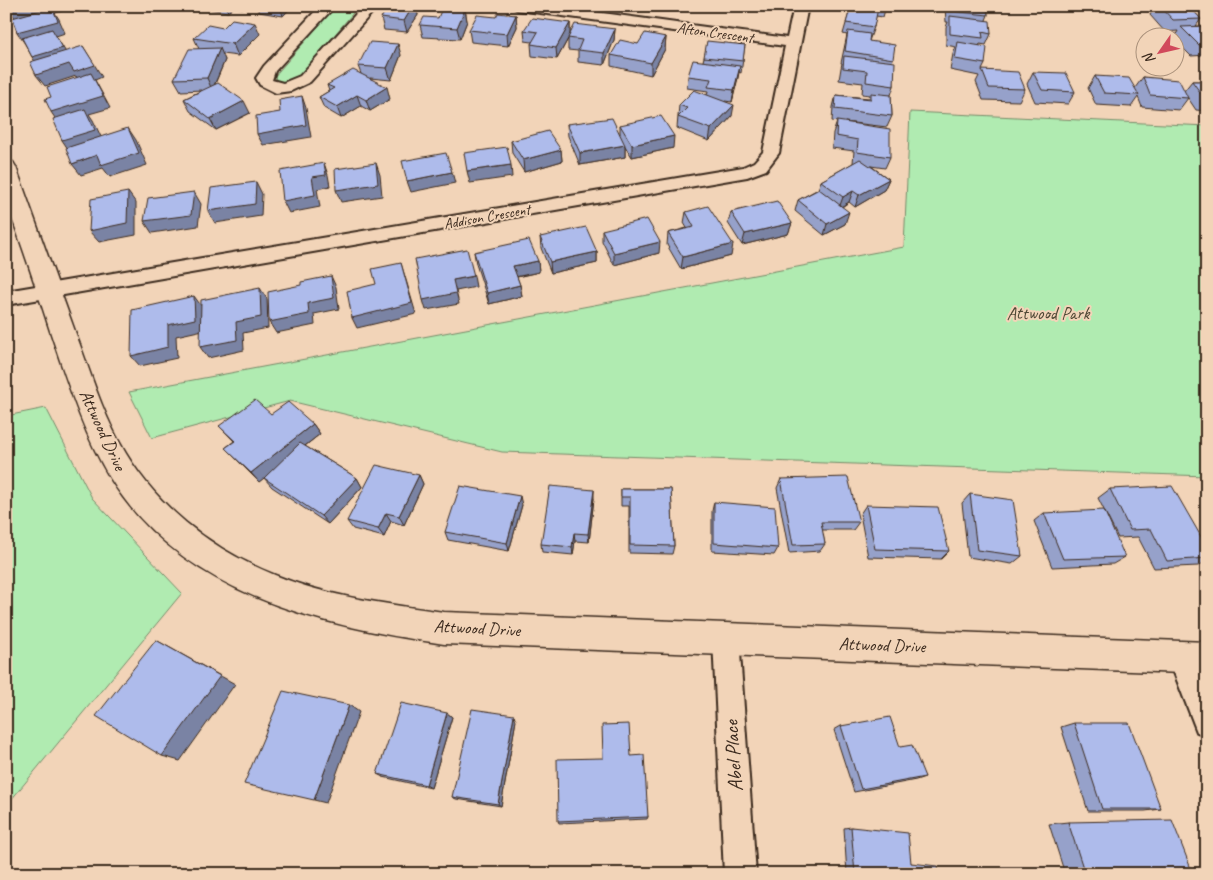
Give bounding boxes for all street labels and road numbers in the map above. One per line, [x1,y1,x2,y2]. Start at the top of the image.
street label: Afton Crescent [676,18,756,48]
street label: Addison Crescent [442,200,534,234]
street label: Attwood Drive [75,386,132,475]
street label: Attwood Drive [433,615,522,641]
street label: Attwood Drive [838,632,927,658]
street label: Abel Place [717,718,748,792]

